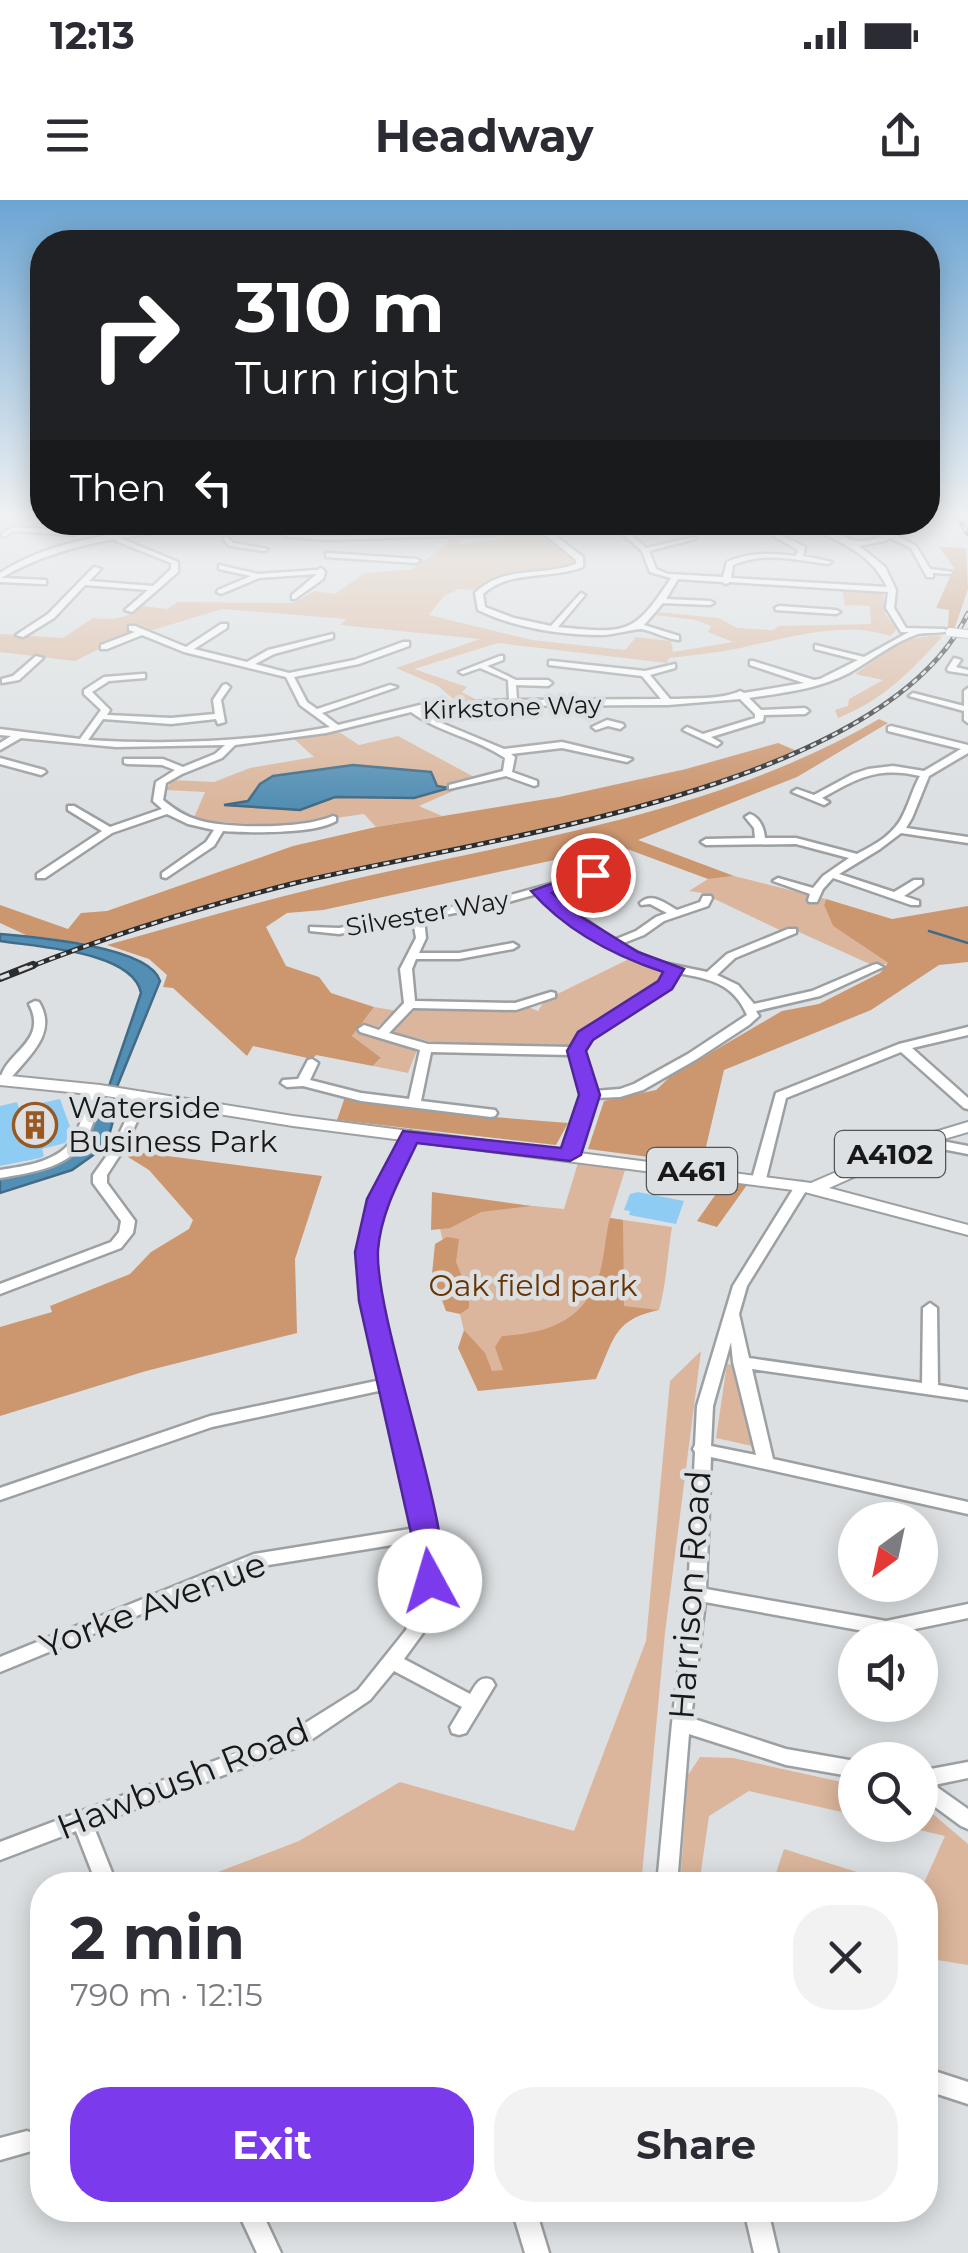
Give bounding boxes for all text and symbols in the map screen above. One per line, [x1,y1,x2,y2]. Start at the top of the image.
text: 12:13 [50,12,135,59]
icon: menu [40,108,95,163]
text: Headway [375,108,593,163]
icon: share [873,108,928,163]
text: 310 m [235,264,445,350]
icon: right [70,270,200,400]
text: Turn right [235,350,460,405]
icon: left [186,460,241,515]
text: Then [70,464,166,511]
street label: Kirkstone Way [422,689,603,725]
pin [551,833,636,918]
icon: arrive [566,848,621,903]
street label: Silvester Way [343,884,511,942]
place label: Waterside Business Park [68,1089,278,1160]
building icon: Waterside Business Park [12,1102,58,1148]
road number: A4102 [835,1131,945,1177]
road number: A461 [647,1148,737,1194]
park label: Oak field park [428,1267,638,1304]
street label: Harrison Road [659,1469,720,1721]
north arrow [838,1502,938,1602]
map controls [838,1502,938,1842]
position arrow [378,1529,482,1633]
street label: Yorke Avenue [34,1542,272,1667]
button: sound [838,1622,938,1722]
street label: Hawbush Road [50,1708,315,1849]
button: search [838,1742,938,1842]
text: 2 min [70,1901,245,1974]
button: close [793,1905,898,2010]
text: 790 m · 12:15 [70,1975,263,2014]
button: Exit [70,2087,474,2202]
button: Share [494,2087,898,2202]

